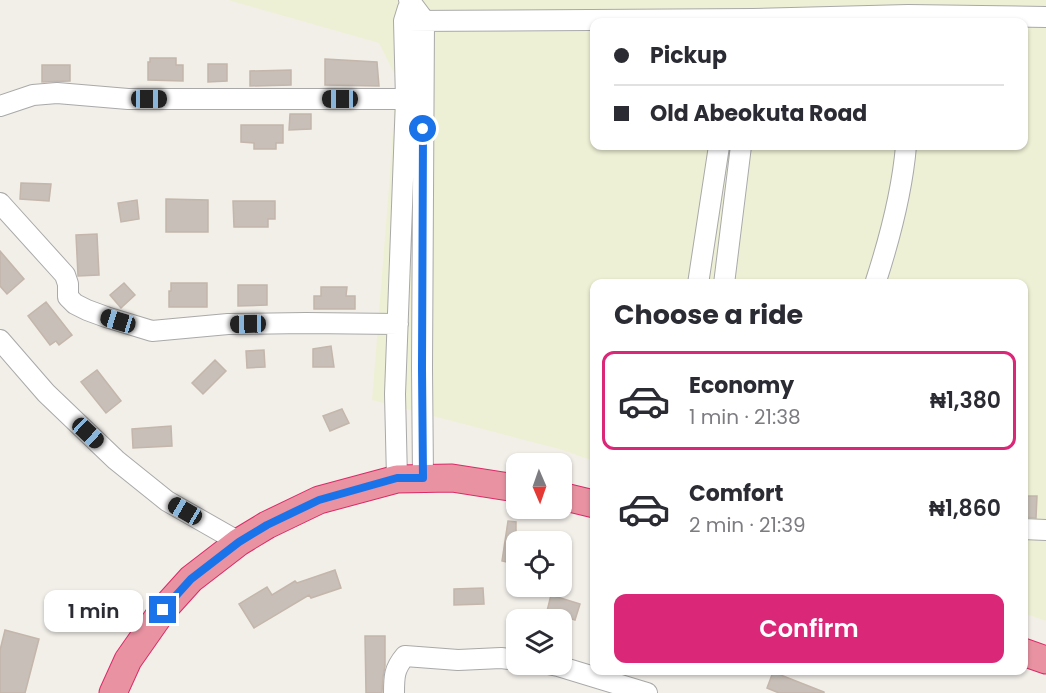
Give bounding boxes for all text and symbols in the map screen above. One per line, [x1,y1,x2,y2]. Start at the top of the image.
text: Pickup [650,40,727,71]
car [131,90,167,108]
car [322,90,358,108]
text: Old Abeokuta Road [650,98,867,129]
route start [409,115,436,142]
text: Choose a ride [614,296,803,333]
car [98,307,138,335]
car [230,315,266,333]
text: Economy [689,370,794,401]
icon: car [617,374,671,428]
text: ₦1,380 [930,385,1001,416]
text: 1 min · 21:38 [689,403,801,431]
car [69,414,107,452]
north arrow [506,453,572,519]
map controls [506,453,572,675]
text: Comfort [689,478,783,509]
icon: car [617,482,671,536]
text: ₦1,860 [929,493,1001,524]
car [165,494,205,528]
text: 2 min · 21:39 [689,511,806,539]
button: locate [506,531,572,597]
callout: 1 min [43,589,142,631]
button: Confirm [614,594,1004,663]
route end [149,596,176,623]
text: 1 min [68,597,119,625]
button: layers [506,609,572,675]

